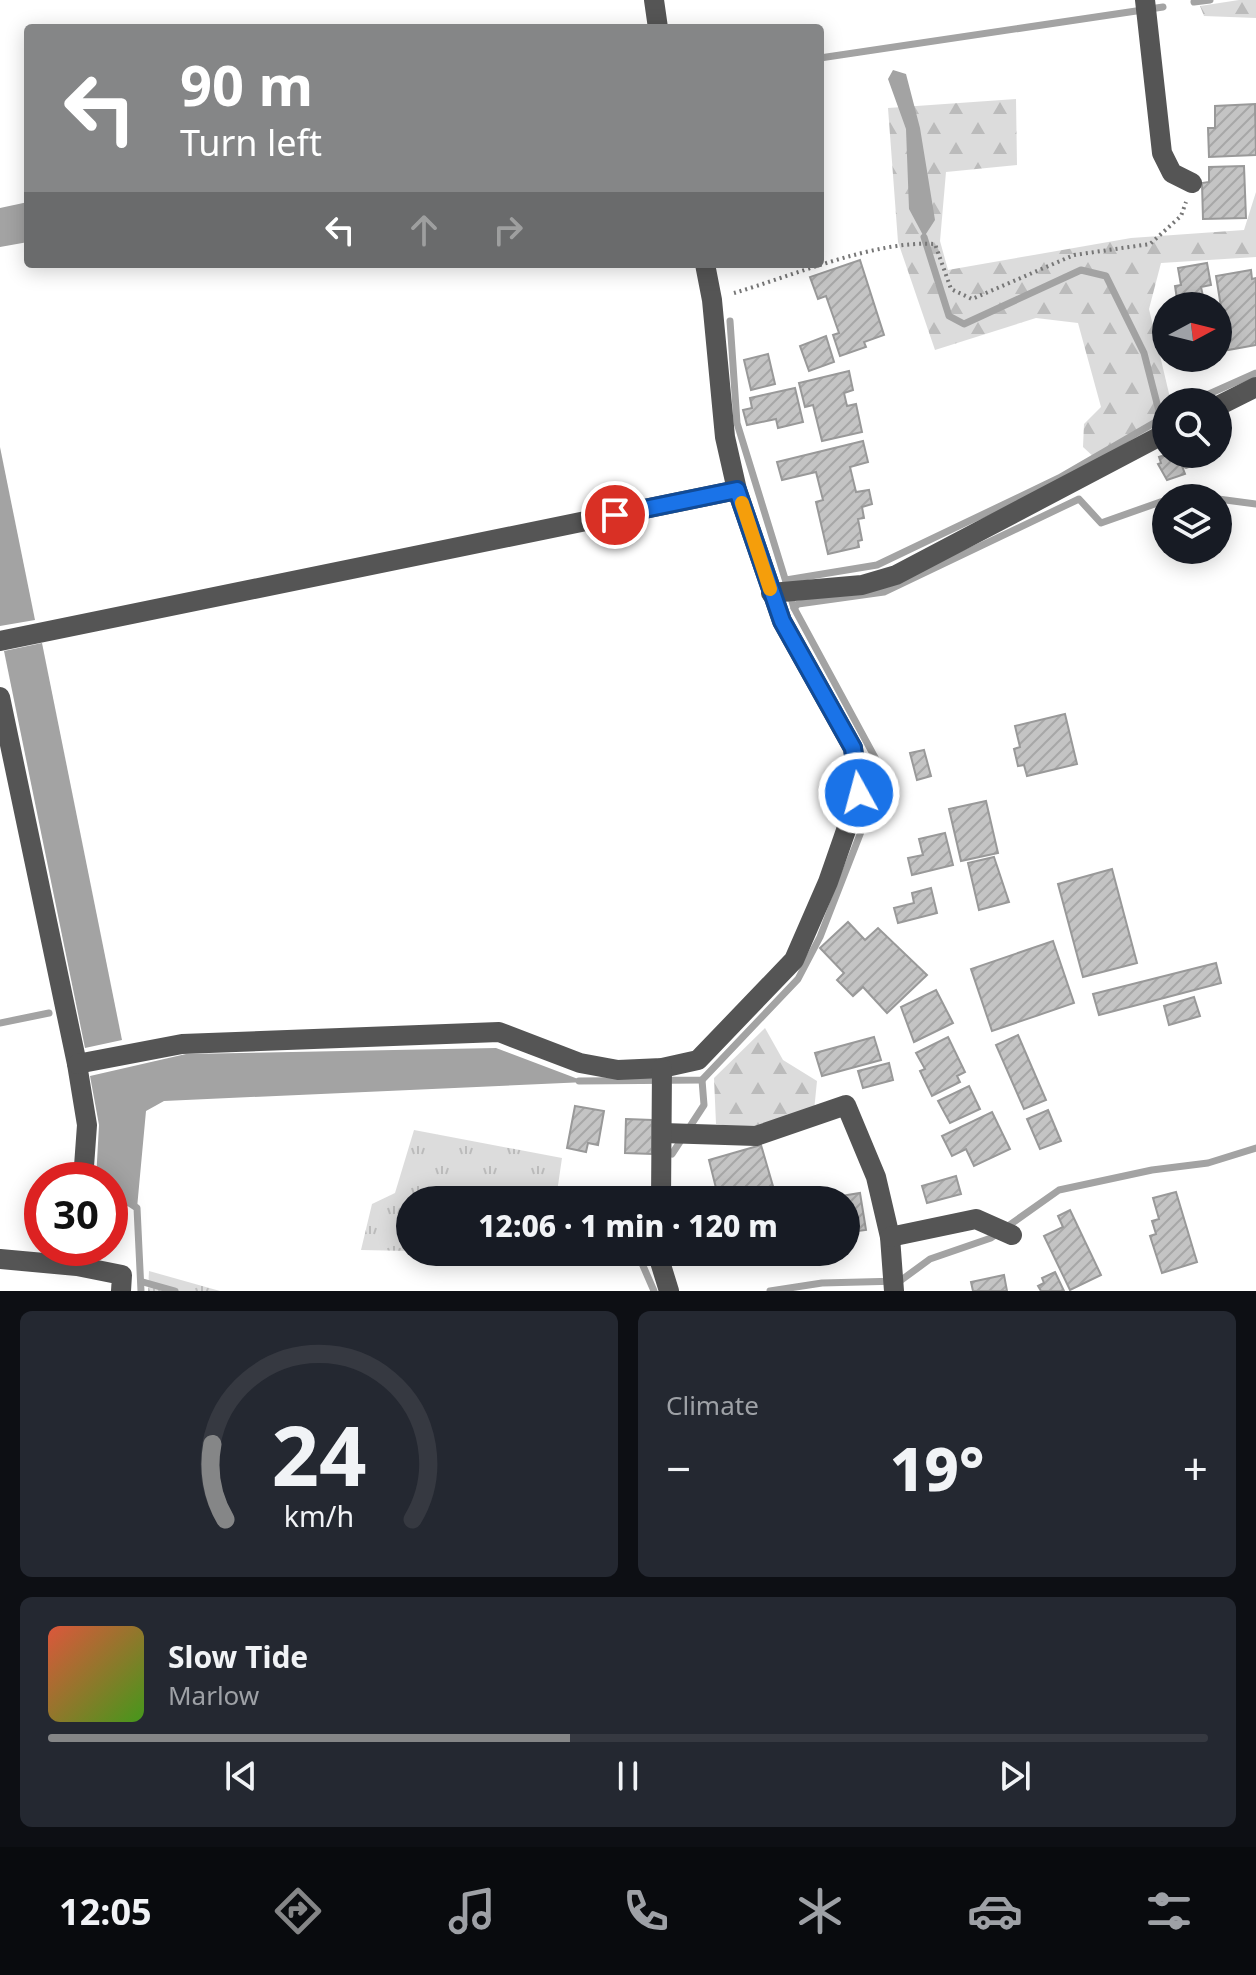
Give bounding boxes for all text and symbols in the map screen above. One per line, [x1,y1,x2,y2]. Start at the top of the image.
text: 90 m [180,46,313,122]
icon: left [48,56,152,160]
text: Turn left [180,118,322,167]
icon: left [318,208,362,252]
icon: ahead [402,208,446,252]
icon: right [486,208,530,252]
north arrow [1152,292,1232,372]
map controls [1152,292,1232,564]
button: search [1152,388,1232,468]
pin [581,481,649,549]
button: layers [1152,484,1232,564]
icon: arrive [593,493,637,537]
position arrow [817,751,901,835]
speed limit sign: 30 [24,1162,128,1266]
text: 12:06 · 1 min · 120 m [478,1205,778,1246]
text: Climate [666,1387,759,1423]
text: 24 [271,1397,367,1510]
text: 19° [890,1427,984,1509]
text: − [666,1438,691,1498]
text: + [1183,1438,1208,1498]
text: km/h [284,1496,354,1535]
text: Slow Tide [168,1636,308,1677]
text: Marlow [168,1677,259,1713]
icon: previous [219,1754,263,1798]
icon: pause [606,1754,650,1798]
icon: next [993,1754,1037,1798]
icon: directions [270,1883,326,1939]
icon: music [444,1883,500,1939]
icon: phone [618,1883,674,1939]
icon: climate [792,1883,848,1939]
icon: car [967,1883,1023,1939]
icon: filters [1141,1883,1197,1939]
text: 12:05 [59,1887,152,1936]

